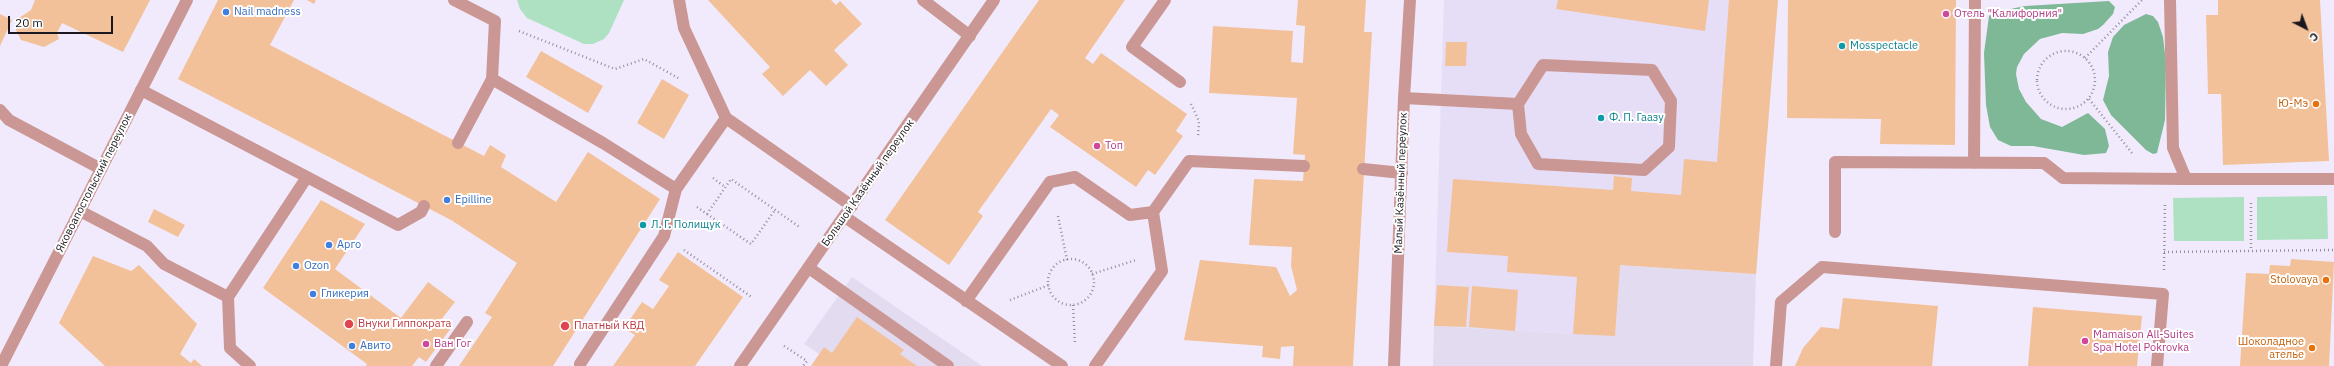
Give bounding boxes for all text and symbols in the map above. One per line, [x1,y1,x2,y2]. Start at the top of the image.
place label: Nail madness [234,5,301,19]
marker: Nail madness [221,7,231,17]
place label: Отель "Калифорния" [1954,7,2062,21]
scale bar [10,8,115,34]
north arrow [2286,8,2326,48]
marker: Отель "Калифорния" [1941,9,1951,19]
text: 20 m [15,15,43,30]
text: С [2307,29,2321,45]
place label: Mosspectacle [1850,39,1918,53]
marker: Mosspectacle [1837,41,1847,51]
place label: Ю-Мэ [2278,97,2308,111]
marker: Ю-Мэ [2311,99,2321,109]
street label: Яковоапостольский переулок [53,111,135,255]
place label: Ф. П. Гаазу [1609,111,1664,125]
street label: Малый Казённый переулок [1392,112,1410,254]
marker: Ф. П. Гаазу [1596,113,1606,123]
street label: Большой Казённый переулок [819,117,917,249]
place label: Топ [1105,139,1123,153]
marker: Топ [1092,141,1102,151]
place label: Epilline [455,193,492,207]
marker: Epilline [442,195,452,205]
place label: Л. Г. Полищук [651,218,721,232]
marker: Л. Г. Полищук [638,220,648,230]
place label: Арго [337,238,361,252]
marker: Арго [324,240,334,250]
place label: Ozon [304,259,329,273]
marker: Ozon [291,261,301,271]
place label: Stolovaya [2270,273,2318,287]
marker: Stolovaya [2321,275,2331,285]
place label: Гликерия [321,287,369,301]
marker: Гликерия [308,289,318,299]
place label: Внуки Гиппократа [358,317,451,331]
marker: Внуки Гиппократа [343,318,355,330]
place label: Платный КВД [574,319,645,333]
marker: Платный КВД [559,320,571,332]
place label: Mamaison All-Suites Spa Hotel Pokrovka [2093,328,2194,354]
place label: Шоколадное ателье [2238,335,2304,361]
marker: Mamaison All-Suites Spa Hotel Pokrovka [2080,336,2090,346]
place label: Ван Гог [434,337,471,351]
place label: Авито [360,339,391,353]
marker: Ван Гог [421,339,431,349]
marker: Авито [347,341,357,351]
marker: Шоколадное ателье [2307,343,2317,353]

